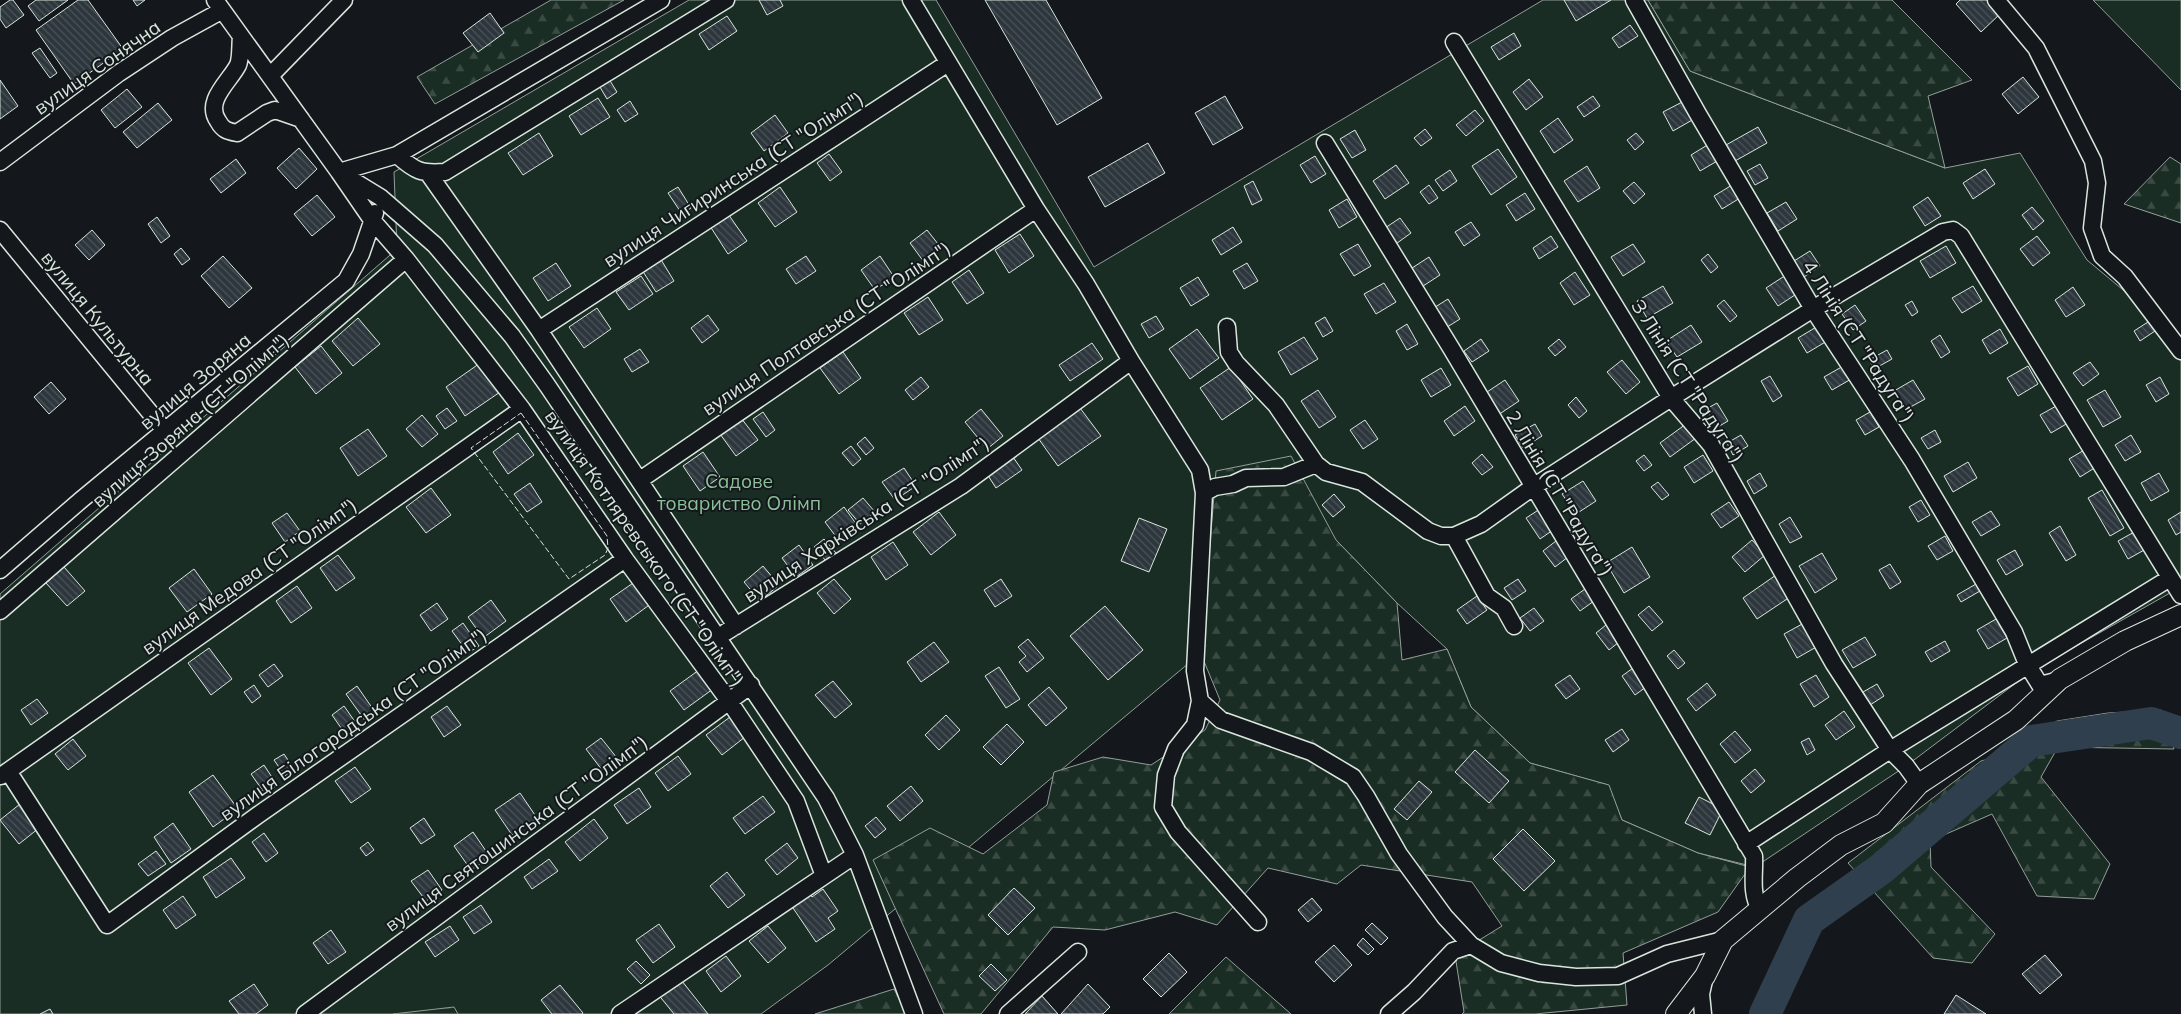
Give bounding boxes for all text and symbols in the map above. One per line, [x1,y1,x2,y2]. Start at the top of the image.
street label: вулиця Сонячна [29,14,165,120]
street label: вулиця Чигиринська (СТ "Олімп") [598,86,868,272]
street label: вулиця Полтавська (СТ "Олімп") [697,236,955,420]
street label: вулиця Культурна [36,246,160,390]
street label: 4 Лінія (СТ "Радуга") [1798,255,1920,427]
street label: З Лінія (СТ "Радуга") [1626,295,1750,467]
street label: вулиця Зоряна [134,327,256,435]
street label: вулиця Зоряна (СТ "Олімп") [86,328,294,512]
street label: вулиця Котляревського (СТ "Олімп") [540,405,750,691]
street label: 2 Лінія (СТ "Радуга") [1501,406,1619,580]
street label: вулиця Харківська (СТ "Олімп") [739,430,993,608]
park label: Садове товариство Олімп [657,469,821,515]
street label: вулиця Медова (СТ "Олімп") [137,493,361,659]
street label: вулиця Білогородська (СТ "Олімп") [215,622,491,826]
street label: вулиця Святошинська (СТ "Олімп") [380,730,652,936]

